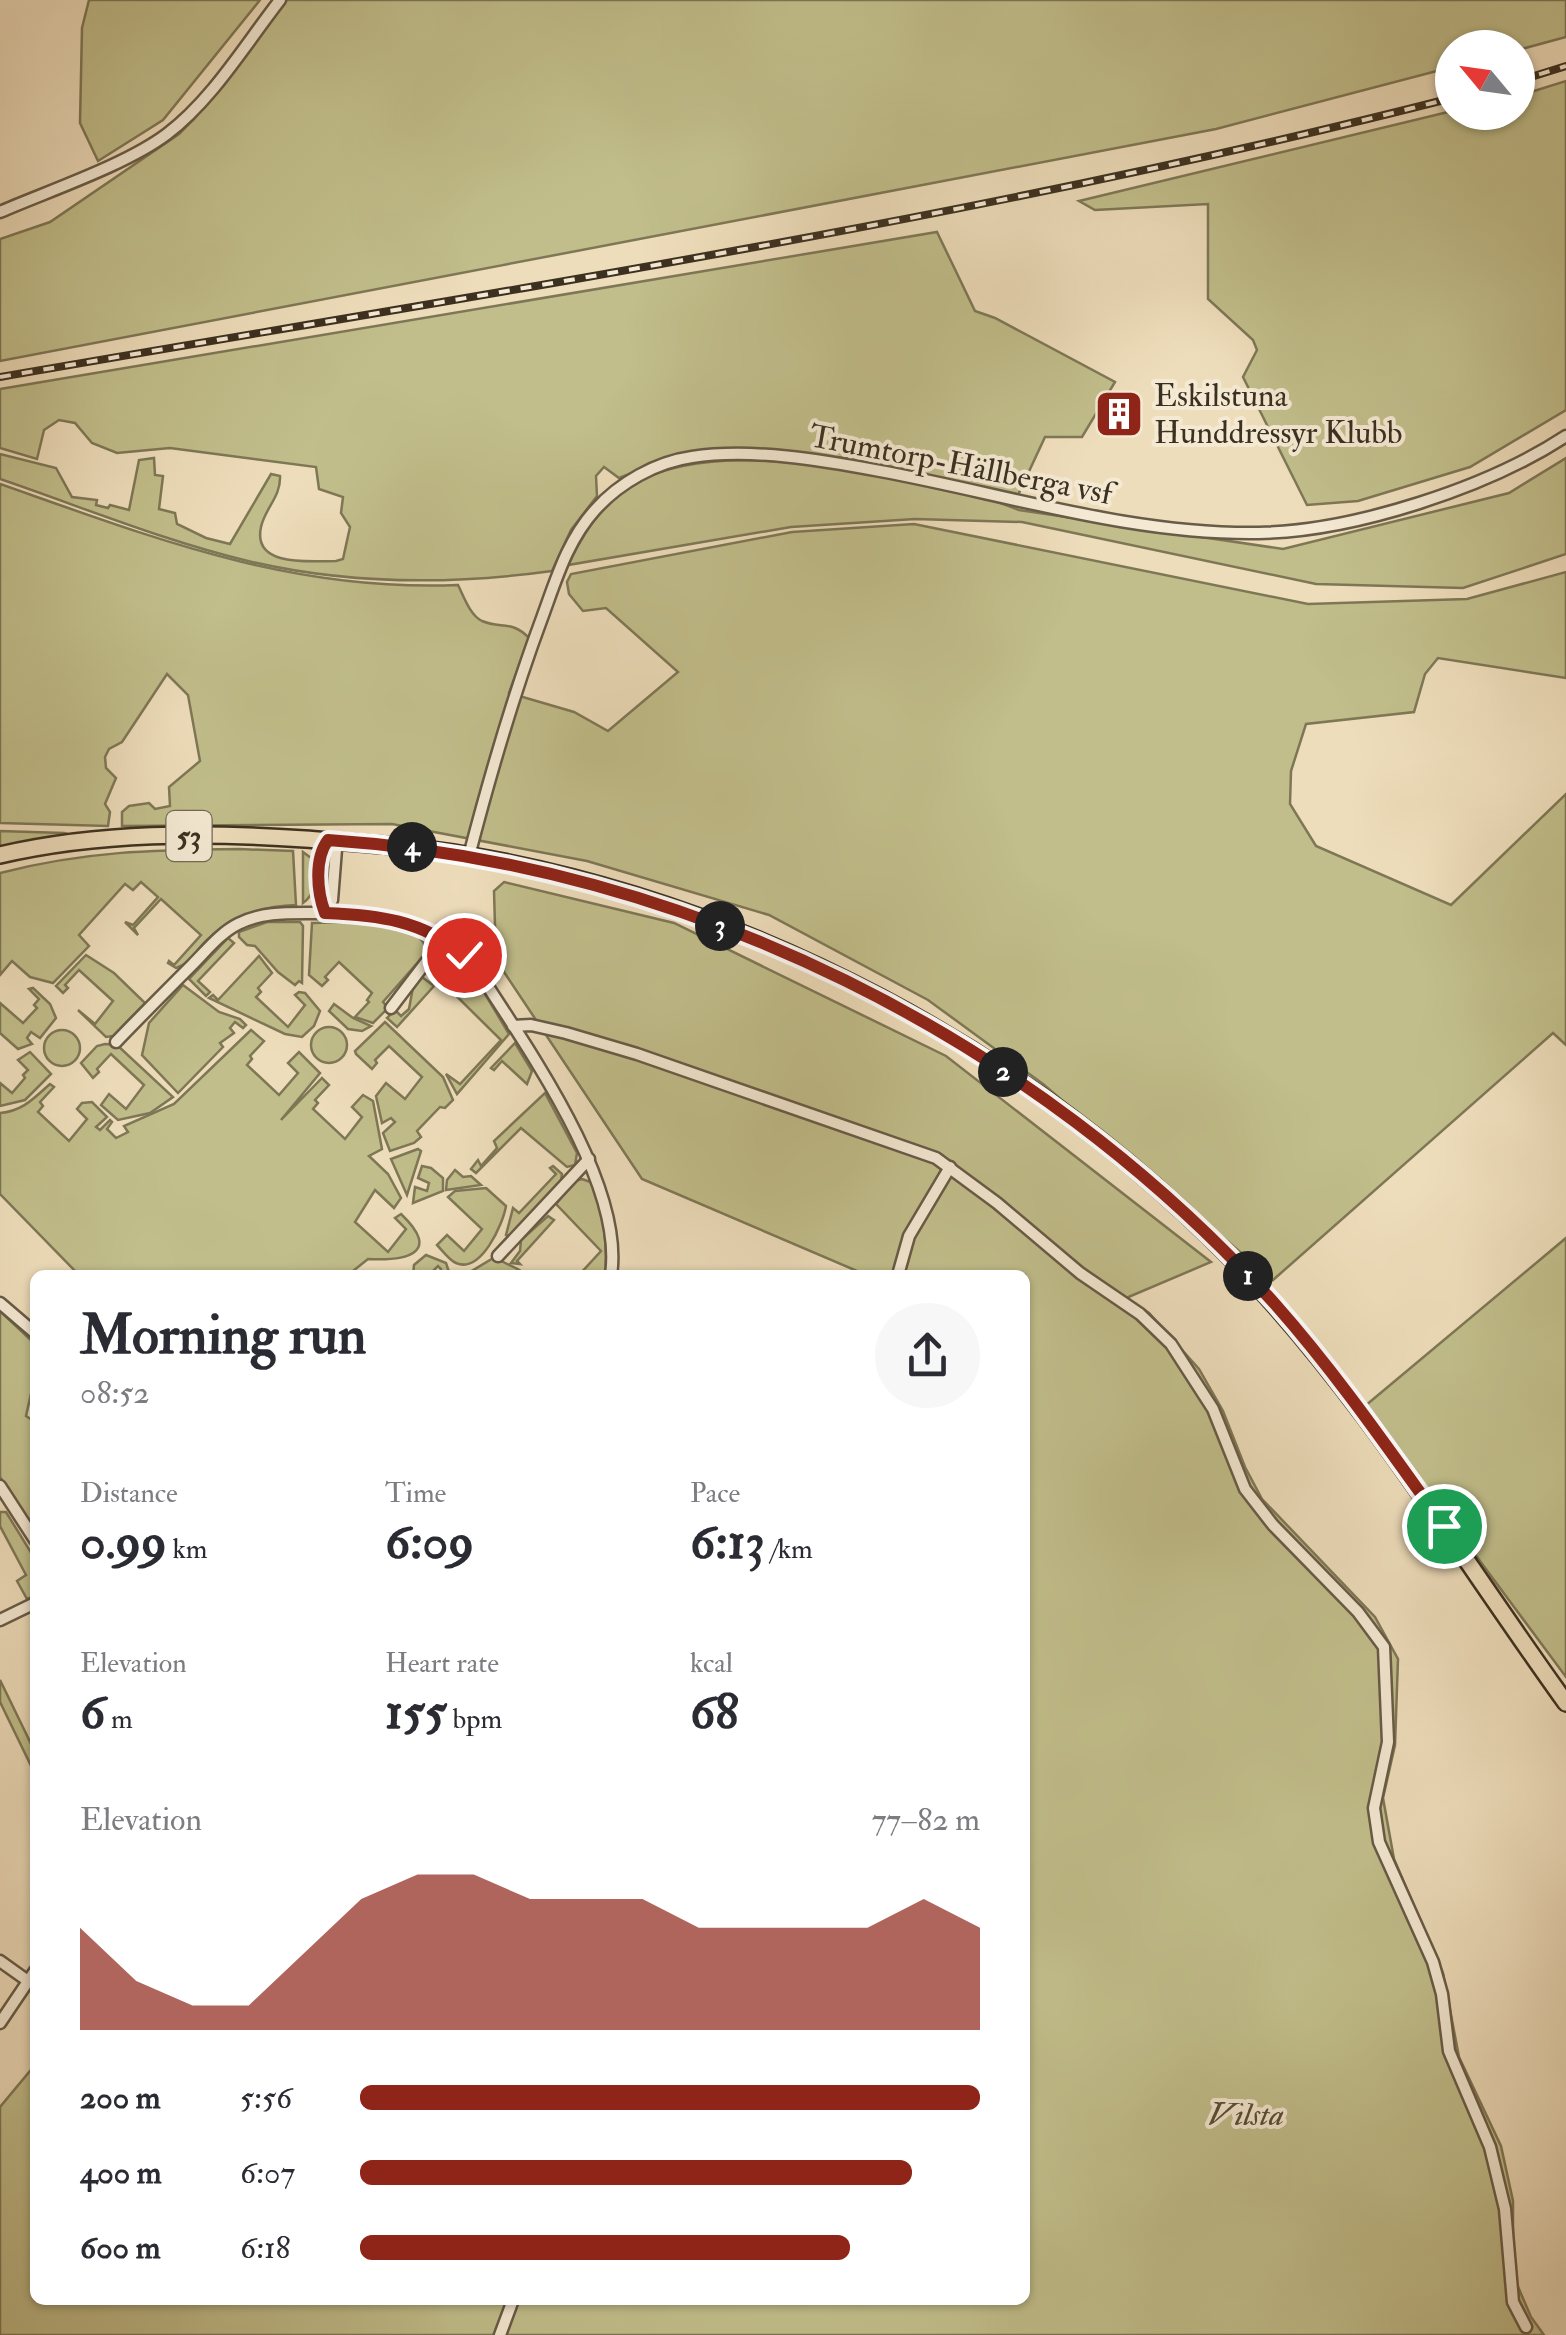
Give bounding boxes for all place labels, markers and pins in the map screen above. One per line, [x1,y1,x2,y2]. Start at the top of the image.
place label: Eskilstuna Hunddressyr Klubb [1154,376,1403,453]
building icon: Eskilstuna Hunddressyr Klubb [1093,388,1145,440]
pin: 4 [387,822,437,872]
pin: 3 [695,901,745,951]
pin [422,913,507,998]
pin: 2 [978,1047,1028,1097]
pin: 1 [1223,1251,1273,1301]
pin [1402,1484,1487,1569]

